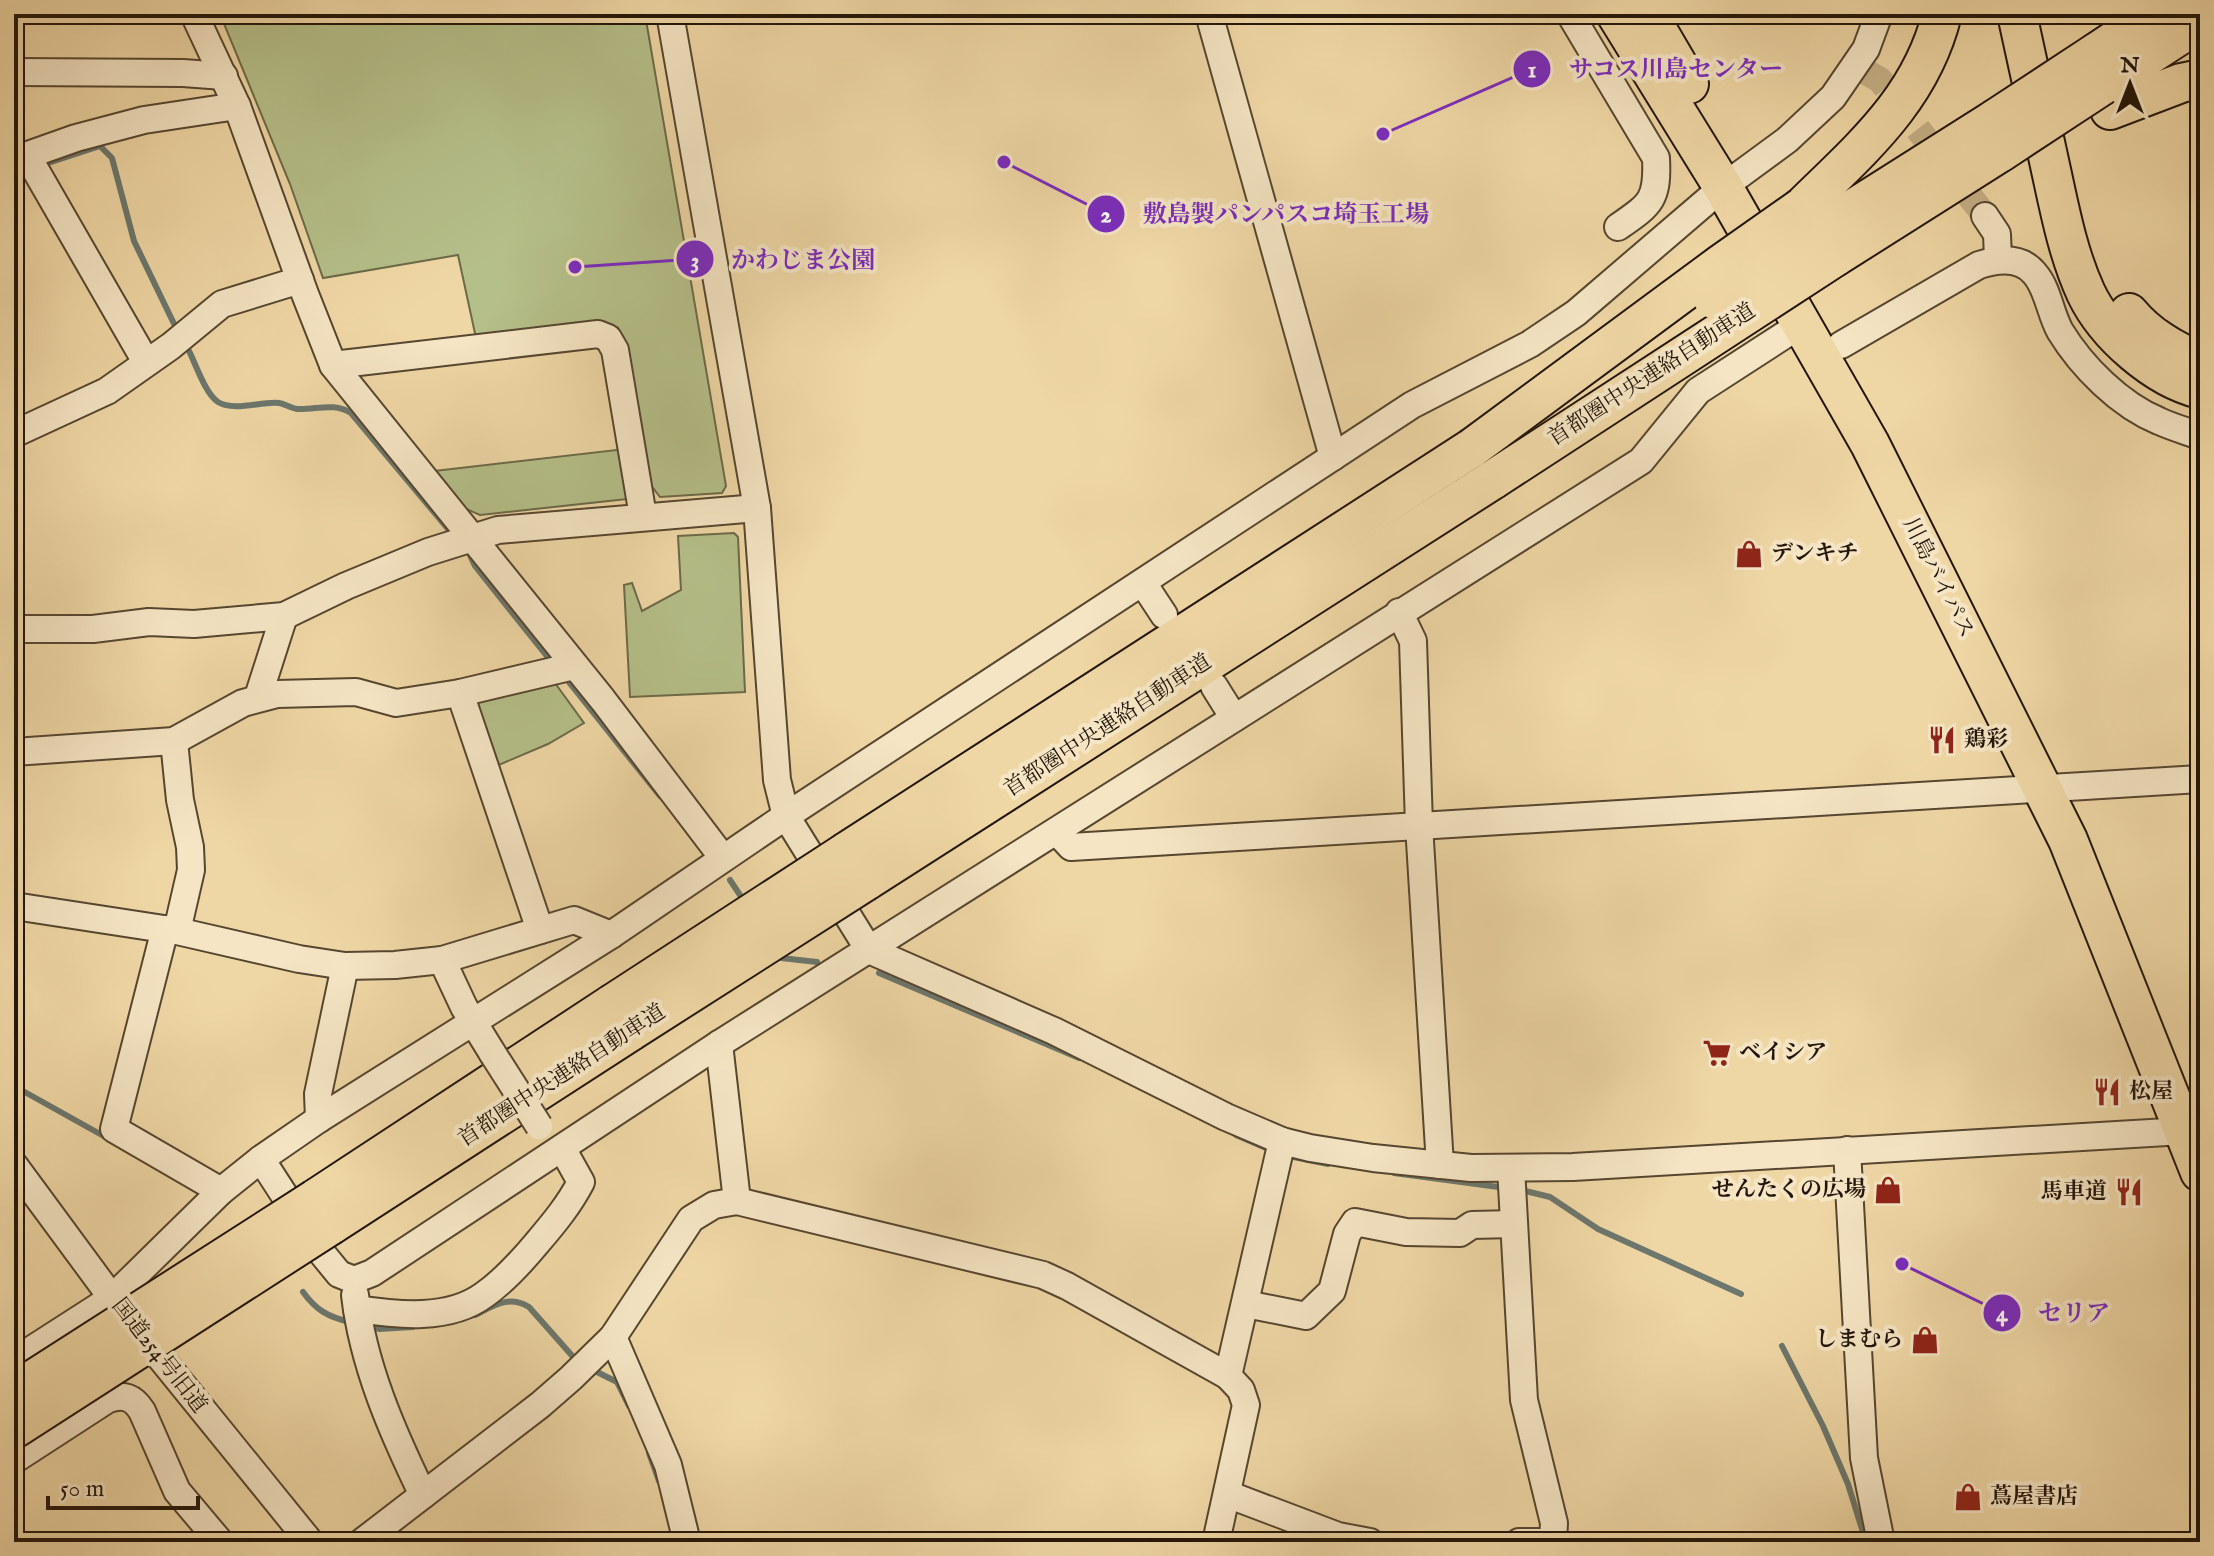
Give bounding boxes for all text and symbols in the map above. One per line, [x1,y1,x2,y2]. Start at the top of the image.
north arrow [2090,44,2170,124]
callout: サコス川島センター [1512,45,1800,93]
text: N [2119,52,2140,80]
text: 1 [1528,55,1537,86]
text: サコス川島センター [1569,55,1783,86]
callout: 敷島製パンパスコ埼玉工場 [1086,190,1446,238]
text: 2 [1100,200,1112,231]
text: 敷島製パンパスコ埼玉工場 [1143,200,1429,231]
callout: かわじま公園 [675,235,891,283]
text: 3 [691,246,699,277]
text: かわじま公園 [731,246,875,277]
street label: 首都圏中央連絡自動車道 [1543,297,1761,453]
street label: 川島バイパス [1896,513,1980,643]
shop icon: デンキチ [1734,539,1764,569]
place label: デンキチ [1771,540,1859,568]
street label: 首都圏中央連絡自動車道 [999,648,1217,804]
restaurant icon: 鶏彩 [1927,725,1957,755]
place label: 鶏彩 [1964,726,2008,754]
street label: 首都圏中央連絡自動車道 [453,998,671,1154]
supermarket icon: ベイシア [1702,1038,1732,1068]
place label: ベイシア [1739,1039,1827,1067]
restaurant icon: 松屋 [2092,1077,2122,1107]
place label: 松屋 [2129,1078,2173,1106]
shop icon: せんたくの広場 [1873,1175,1903,1205]
place label: せんたくの広場 [1712,1176,1866,1204]
restaurant icon: 馬車道 [2114,1177,2144,1207]
place label: 馬車道 [2041,1178,2107,1206]
callout: セリア [1982,1289,2126,1337]
street label: 国道254号旧道 [105,1293,213,1419]
text: 4 [1996,1299,2009,1330]
text: セリア [2038,1299,2110,1330]
shop icon: しまむら [1910,1325,1940,1355]
place label: しまむら [1815,1326,1903,1354]
scale bar [48,1460,198,1510]
text: 50 m [60,1474,104,1505]
shop icon: 蔦屋書店 [1953,1482,1983,1512]
place label: 蔦屋書店 [1990,1483,2078,1511]

